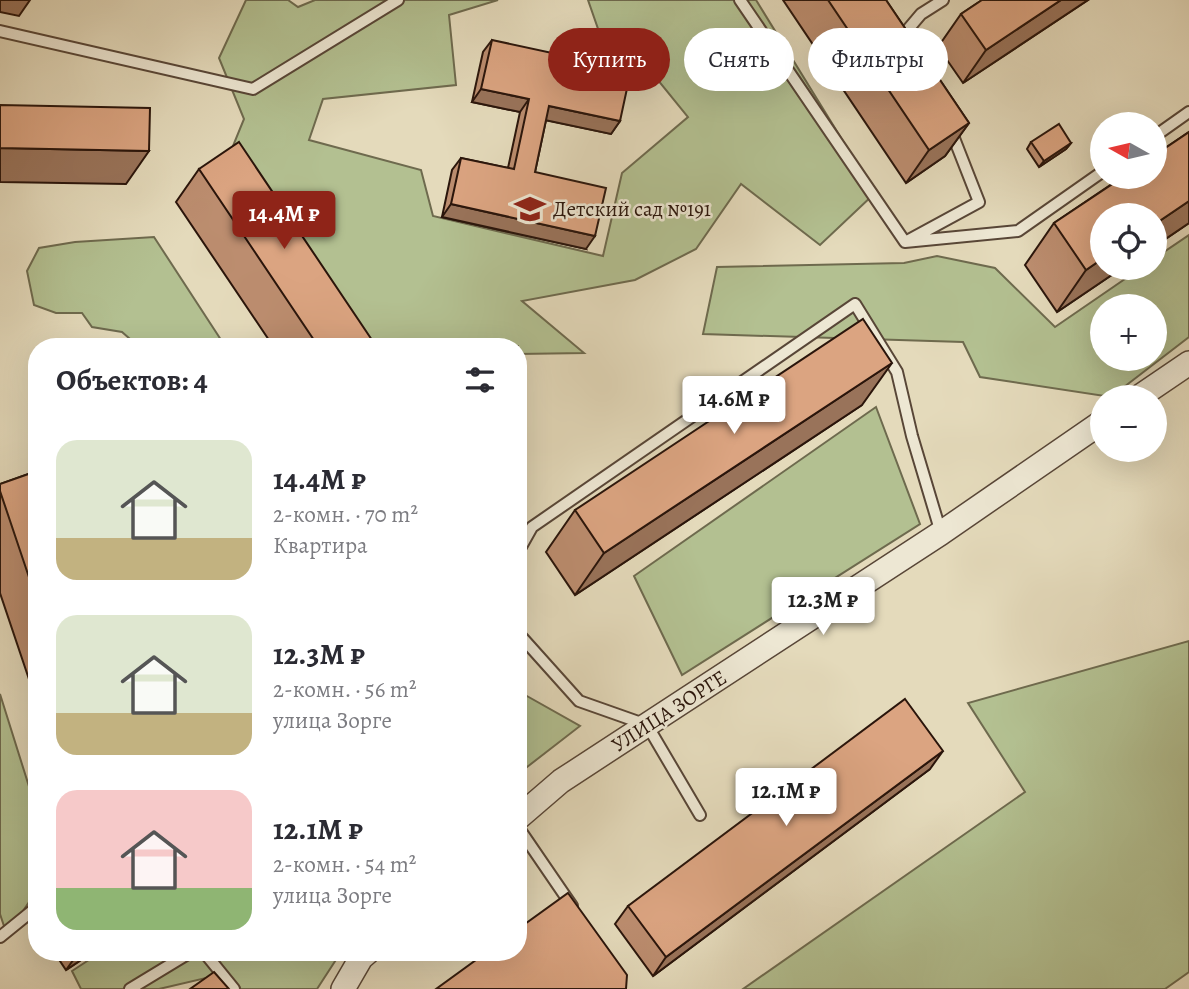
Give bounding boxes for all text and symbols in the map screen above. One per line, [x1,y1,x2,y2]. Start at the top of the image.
chip: Купить [548,28,670,91]
chip: Снять [684,28,794,91]
chip: Фильтры [808,28,948,91]
north arrow [1090,112,1167,189]
map controls [1090,112,1167,462]
pin: 14.4M ₽ [219,191,349,251]
school or university icon: Детский сад №191 [513,192,547,226]
place label: Детский сад №191 [553,195,711,223]
text: 14.4M ₽ [248,198,320,229]
button: locate [1090,203,1167,280]
button: + [1090,294,1167,371]
text: Объектов: 4 [56,360,208,400]
icon: filters [461,361,499,399]
pin: 14.6M ₽ [669,376,799,436]
text: 14.6M ₽ [698,383,770,414]
button: − [1090,385,1167,462]
text: 14.4M ₽ [273,459,366,499]
icon: home [112,468,196,552]
text: 2-комн. · 70 m² [273,499,418,530]
text: Квартира [273,530,368,561]
pin: 12.3M ₽ [758,578,888,637]
text: 12.3M ₽ [788,584,858,615]
text: 12.3M ₽ [273,634,365,674]
icon: home [112,643,196,727]
street label: УЛИЦА ЗОРГЕ [606,663,732,759]
text: 2-комн. · 56 m² [273,674,417,705]
text: улица Зорге [273,705,392,736]
pin: 12.1M ₽ [721,768,851,828]
text: 12.1M ₽ [752,775,820,806]
text: 12.1M ₽ [273,809,363,849]
icon: home [112,818,196,902]
text: 2-комн. · 54 m² [273,849,416,880]
text: улица Зорге [273,880,392,911]

